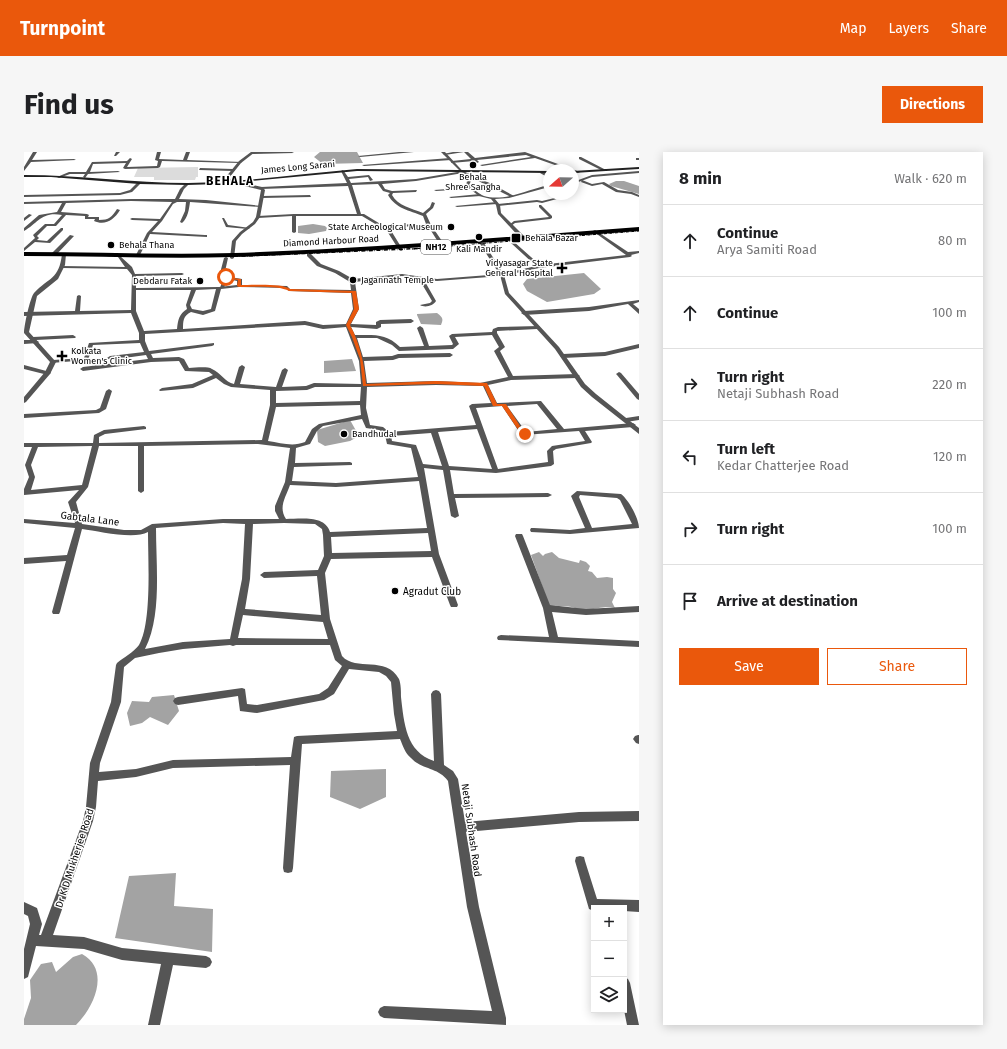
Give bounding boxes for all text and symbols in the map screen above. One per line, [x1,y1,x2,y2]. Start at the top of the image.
text: Turnpoint [20,17,105,40]
text: Map [840,20,866,37]
text: Layers [888,20,929,37]
text: Share [951,20,987,37]
button: Directions [882,86,983,123]
text: Find us [24,88,114,121]
street label: James Long Sarani [261,159,335,175]
marker: Behala Shree Sangha [468,160,478,170]
north arrow [543,164,579,200]
text: 8 min [679,168,722,189]
text: Walk · 620 m [894,171,967,186]
place label: Behala Shree Sangha [445,172,501,192]
district label: BEHALA [206,174,254,188]
place label: State Archeological Museum [328,222,443,232]
marker: State Archeological Museum [446,222,456,232]
text: Continue [717,224,778,242]
icon: ahead [679,230,701,252]
marker: Kali Mandir [474,232,484,242]
marker: Behala Bazar [510,232,522,244]
street label: Diamond Harbour Road [283,233,379,249]
place label: Behala Bazar [525,233,578,243]
text: 80 m [938,233,967,248]
marker: Behala Thana [106,240,116,250]
place label: Behala Thana [119,240,174,250]
road number: NH12 [421,240,451,254]
text: Arya Samiti Road [717,242,817,257]
place label: Kali Mandir [456,244,503,254]
place label: Vidyasagar State General Hospital [485,258,553,278]
marker: Vidyasagar State General Hospital [556,262,568,274]
route start [217,268,235,286]
marker: Jagannath Temple [348,275,358,285]
place label: Jagannath Temple [361,275,434,285]
place label: Debdaru Fatak [133,276,192,286]
marker: Debdaru Fatak [195,276,205,286]
icon: ahead [679,302,701,324]
text: Continue [717,304,778,322]
text: 100 m [932,305,967,320]
place label: Kolkata Women's Clinic [71,346,133,366]
marker: Kolkata Women's Clinic [56,350,68,362]
text: Turn right [717,368,784,386]
icon: right [679,374,701,396]
text: 220 m [932,377,967,392]
text: Netaji Subhash Road [717,386,839,401]
route end [516,425,534,443]
marker: Bandhudal [339,429,349,439]
place label: Bandhudal [352,429,397,439]
text: Turn left [717,440,775,458]
icon: left [679,446,701,468]
text: 120 m [933,449,967,464]
text: Kedar Chatterjee Road [717,458,849,473]
street label: Gabtala Lane [60,509,120,529]
icon: right [679,518,701,540]
text: Turn right [717,520,784,538]
text: 100 m [932,521,967,536]
marker: Agradut Club [390,586,400,596]
place label: Agradut Club [403,586,461,598]
icon: arrive [679,590,701,612]
text: Arrive at destination [717,592,858,610]
button: Save [679,648,819,685]
button: Share [827,648,967,685]
street label: Netaji Subhash Road [459,783,483,878]
street label: Dr K D Mukherjee Road [53,807,97,910]
map controls [591,905,627,1013]
button: + [591,905,627,941]
button: − [591,941,627,977]
button: layers [591,977,627,1013]

